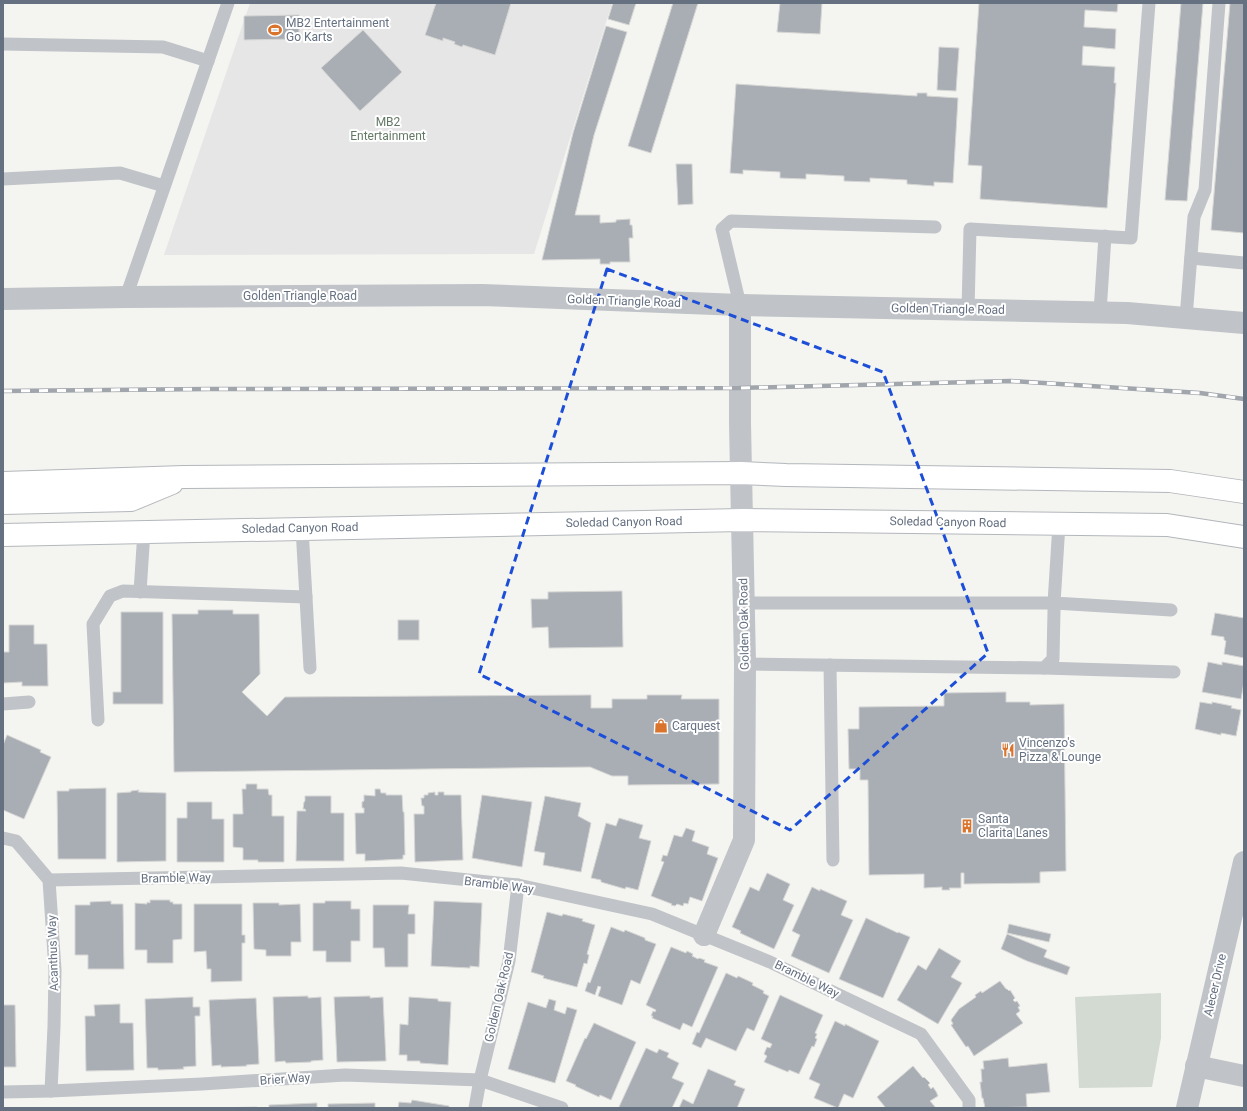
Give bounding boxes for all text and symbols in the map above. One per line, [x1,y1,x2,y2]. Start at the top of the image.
place label: MB2 Entertainment Go Karts [286,16,389,44]
sports icon: MB2 Entertainment Go Karts [267,22,283,38]
park label: MB2 Entertainment [350,115,426,143]
street label: Golden Triangle Road [243,289,357,303]
street label: Golden Triangle Road [567,292,681,310]
street label: Golden Triangle Road [891,301,1005,317]
street label: Soledad Canyon Road [565,514,683,530]
street label: Soledad Canyon Road [889,514,1007,530]
street label: Soledad Canyon Road [241,520,359,536]
street label: Golden Oak Road [736,578,752,670]
shop icon: Carquest [653,718,669,734]
place label: Carquest [672,719,720,733]
place label: Vincenzo's Pizza & Lounge [1019,736,1101,764]
restaurant icon: Vincenzo's Pizza & Lounge [1000,742,1016,758]
place label: Santa Clarita Lanes [978,812,1048,840]
building icon: Santa Clarita Lanes [959,818,975,834]
street label: Bramble Way [141,870,211,886]
street label: Bramble Way [463,874,535,896]
street label: Acanthus Way [45,914,61,991]
street label: Golden Oak Road [482,951,516,1043]
street label: Alecer Drive [1201,952,1229,1018]
street label: Bramble Way [773,957,842,1001]
street label: Brier Way [259,1070,311,1088]

